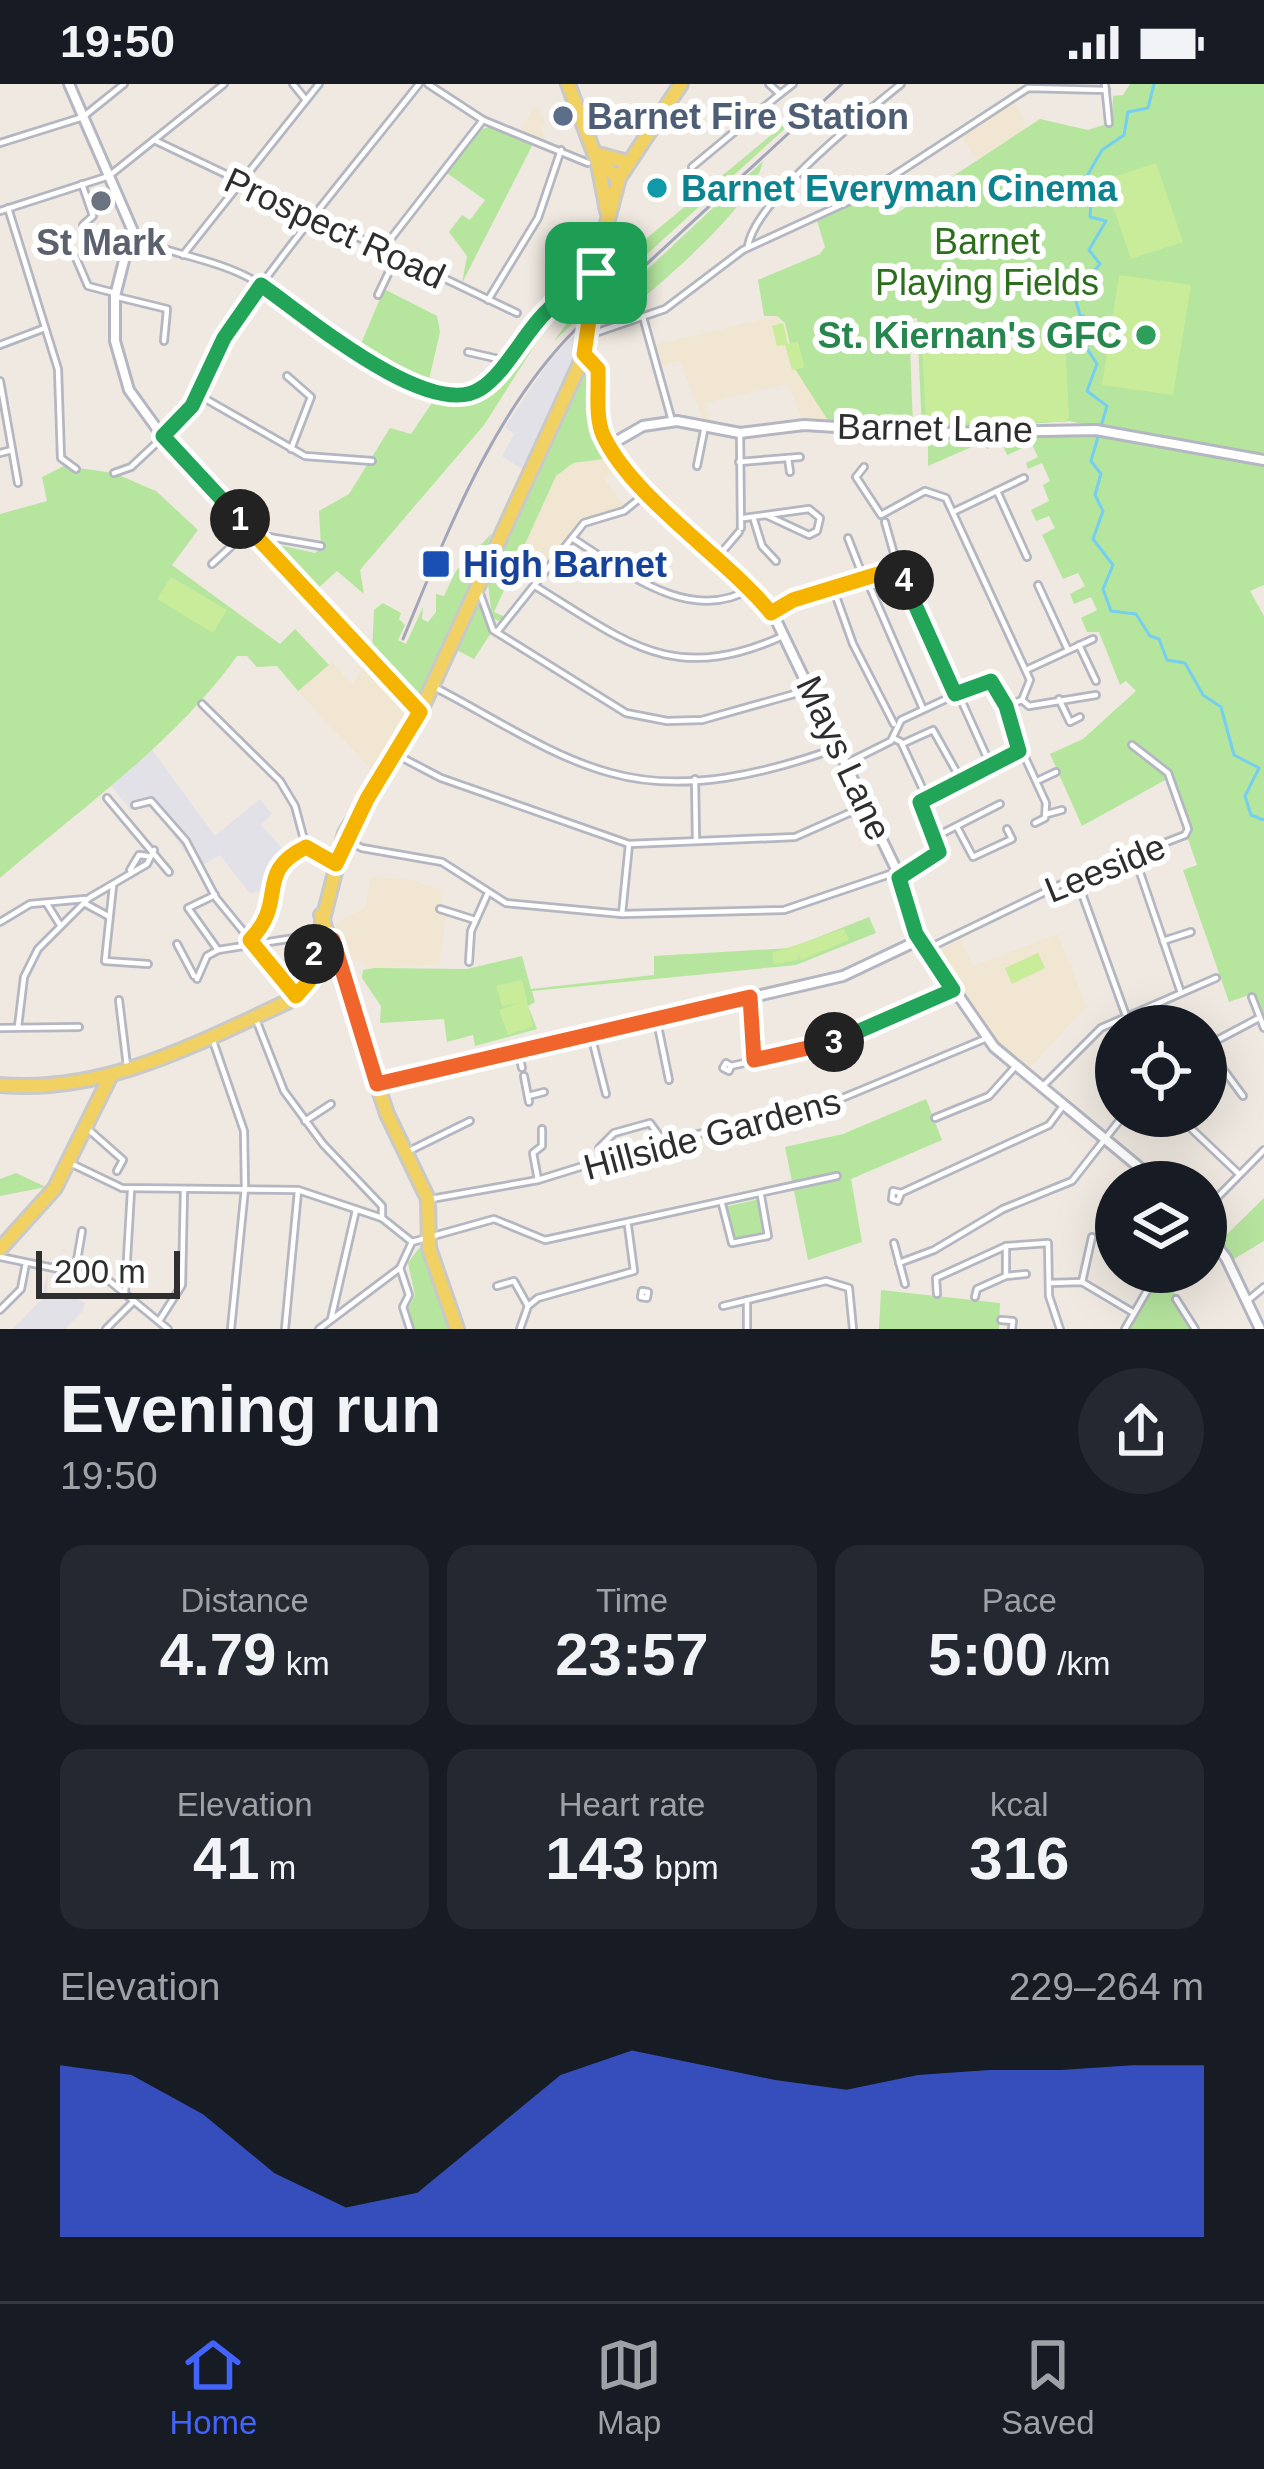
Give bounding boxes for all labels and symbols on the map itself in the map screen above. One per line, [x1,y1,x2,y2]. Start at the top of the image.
place label: Barnet Fire Station [587,96,909,137]
marker: Barnet Fire Station [550,103,576,129]
street label: Prospect Road [218,159,452,297]
place label: Barnet Everyman Cinema [681,168,1118,209]
marker: Barnet Everyman Cinema [644,175,670,201]
marker: St Mark [88,188,114,214]
park label: Barnet Playing Fields [875,221,1099,303]
place label: St Mark [36,222,167,263]
pin [545,222,647,324]
place label: St. Kiernan's GFC [817,315,1122,356]
marker: St. Kiernan's GFC [1133,322,1159,348]
street label: Barnet Lane [837,406,1033,450]
pin: 1 [210,489,270,549]
place label: High Barnet [463,544,667,585]
marker: High Barnet [420,548,452,580]
pin: 4 [874,550,934,610]
street label: Mays Lane [788,670,900,846]
street label: Leeside [1039,825,1171,911]
pin: 2 [284,924,344,984]
pin: 3 [804,1012,864,1072]
street label: Hillside Gardens [579,1080,845,1188]
scale bar [36,1245,180,1298]

